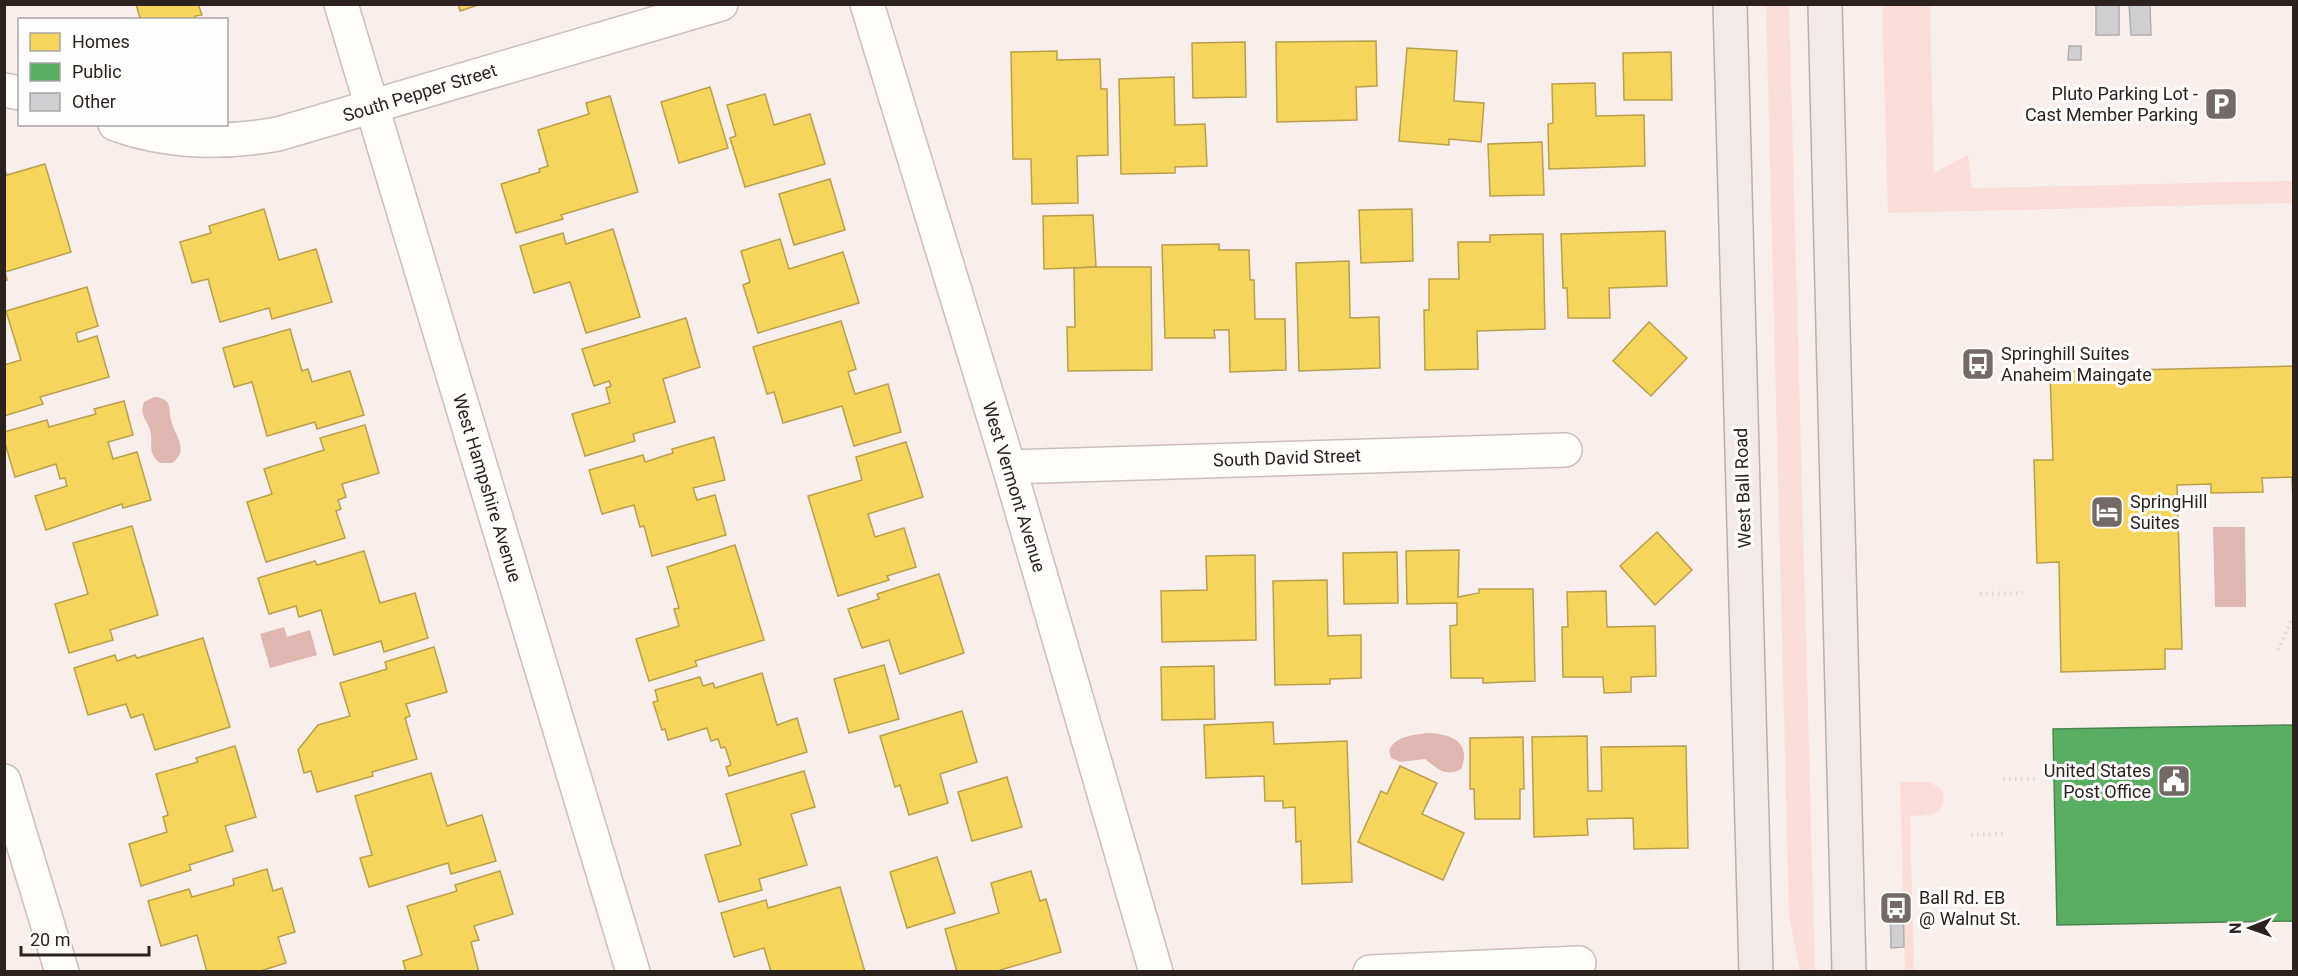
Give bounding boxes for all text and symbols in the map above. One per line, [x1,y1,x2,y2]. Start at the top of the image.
legend [18,18,228,126]
text: Homes [72,31,130,52]
street label: South Pepper Street [340,59,499,126]
text: Public [72,61,122,82]
place label: Pluto Parking Lot - Cast Member Parking [2025,83,2198,125]
parking icon: Pluto Parking Lot - Cast Member Parking [2203,86,2239,122]
text: Other [72,91,116,112]
place label: Springhill Suites Anaheim Maingate [2001,343,2152,385]
bus stop icon: Springhill Suites Anaheim Maingate [1960,346,1996,382]
street label: West Hampshire Avenue [449,391,526,585]
street label: West Vermont Avenue [979,399,1050,574]
street label: West Ball Road [1730,427,1755,549]
street label: South David Street [1213,444,1361,471]
place label: SpringHill Suites [2130,491,2207,533]
hotel icon: SpringHill Suites [2089,494,2125,530]
place label: United States Post Office [2044,760,2151,802]
public building icon: United States Post Office [2156,763,2192,799]
place label: Ball Rd. EB @ Walnut St. [1919,887,2021,929]
bus stop icon: Ball Rd. EB @ Walnut St. [1878,890,1914,926]
north arrow [2220,898,2280,958]
scale bar [21,919,148,957]
text: N [2226,922,2245,934]
text: 20 m [30,929,70,950]

